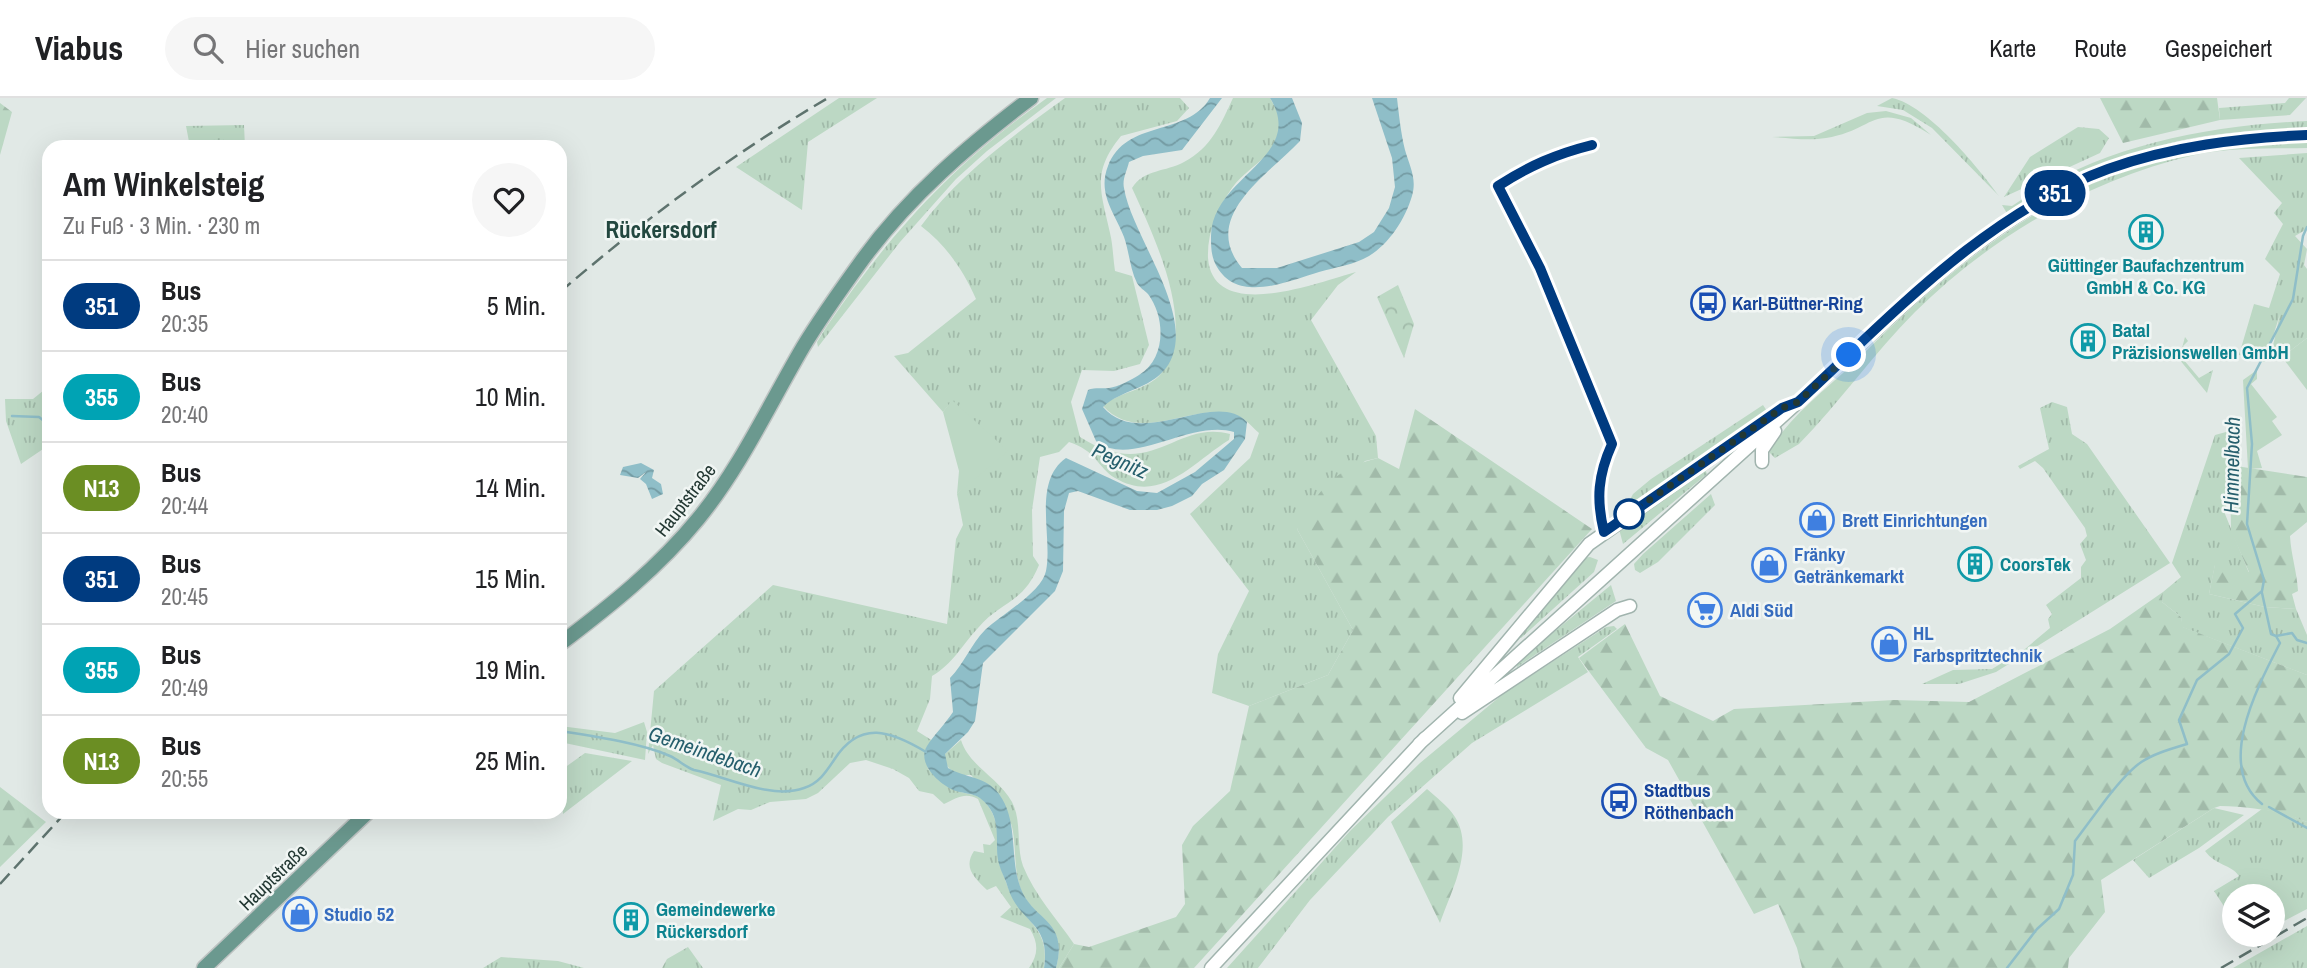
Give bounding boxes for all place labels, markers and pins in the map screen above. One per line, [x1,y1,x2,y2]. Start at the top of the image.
building icon: Güttinger Baufachzentrum GmbH & Co. KG [2127,213,2165,251]
place label: Güttinger Baufachzentrum GmbH & Co. KG [2048,252,2244,300]
bus stop icon: Karl-Büttner-Ring [1689,284,1727,322]
place label: Karl-Büttner-Ring [1732,290,1863,316]
place label: Batal Präzisionswellen GmbH [2112,317,2289,365]
building icon: Batal Präzisionswellen GmbH [2069,322,2107,360]
unlabelled marker [1614,499,1644,529]
shop icon: Brett Einrichtungen [1798,501,1836,539]
place label: Brett Einrichtungen [1842,507,1987,533]
place label: Fränky Getränkemarkt [1794,541,1904,589]
building icon: CoorsTek [1956,545,1994,583]
shop icon: Fränky Getränkemarkt [1750,546,1788,584]
place label: CoorsTek [2000,551,2071,577]
supermarket icon: Aldi Süd [1686,591,1724,629]
place label: Aldi Süd [1730,597,1793,623]
place label: HL Farbspritztechnik [1913,620,2042,668]
shop icon: HL Farbspritztechnik [1870,625,1908,663]
place label: Stadtbus Röthenbach [1644,777,1734,825]
bus stop icon: Stadtbus Röthenbach [1600,782,1638,820]
shop icon: Studio 52 [281,895,319,933]
place label: Gemeindewerke Rückersdorf [656,896,776,944]
place label: Studio 52 [324,901,394,927]
building icon: Gemeindewerke Rückersdorf [612,901,650,939]

